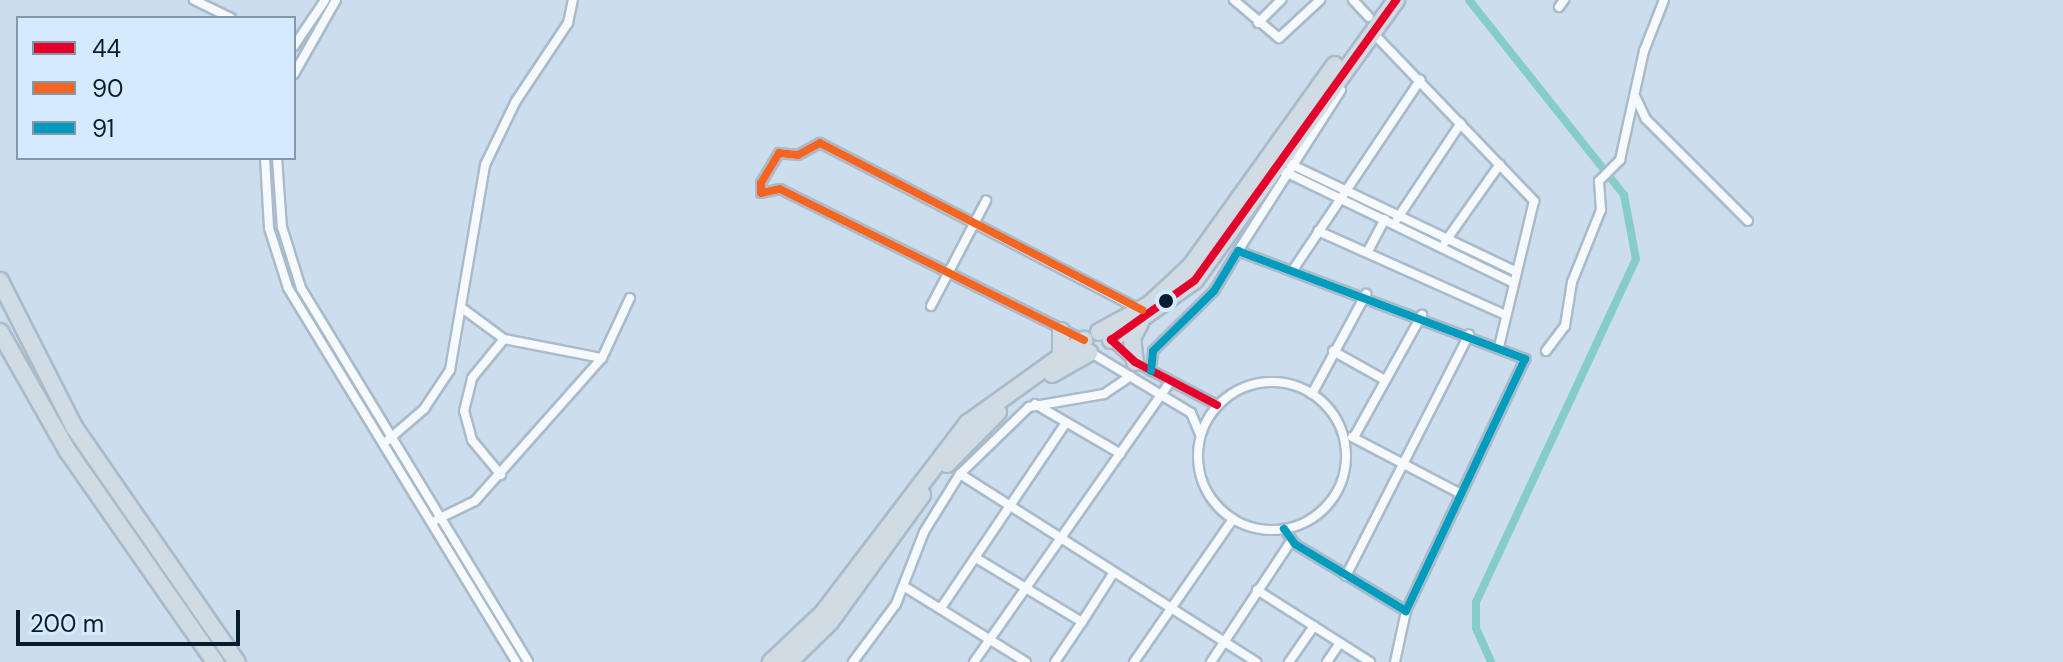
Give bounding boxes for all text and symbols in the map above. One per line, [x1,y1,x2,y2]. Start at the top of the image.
legend [16,16,296,160]
text: 44 [92,33,121,64]
text: 90 [92,73,124,104]
text: 91 [92,113,114,144]
unlabelled marker [1158,293,1174,309]
scale bar [20,594,244,644]
text: 200 m [30,608,104,639]

